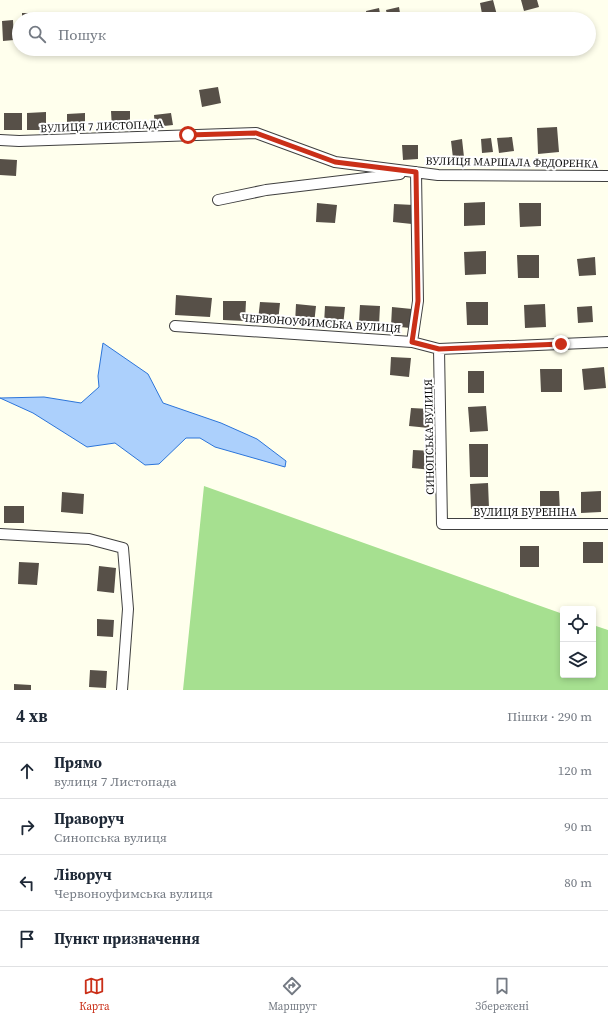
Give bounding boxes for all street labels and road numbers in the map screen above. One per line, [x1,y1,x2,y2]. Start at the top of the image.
street label: ВУЛИЦЯ 7 ЛИСТОПАДА [40,117,165,136]
street label: ВУЛИЦЯ МАРШАЛА ФЕДОРЕНКА [425,153,599,172]
street label: ЧЕРВОНОУФИМСЬКА ВУЛИЦЯ [241,310,401,337]
street label: СИНОПСЬКА ВУЛИЦЯ [421,379,438,495]
street label: ВУЛИЦЯ БУРЕНІНА [473,505,577,520]

